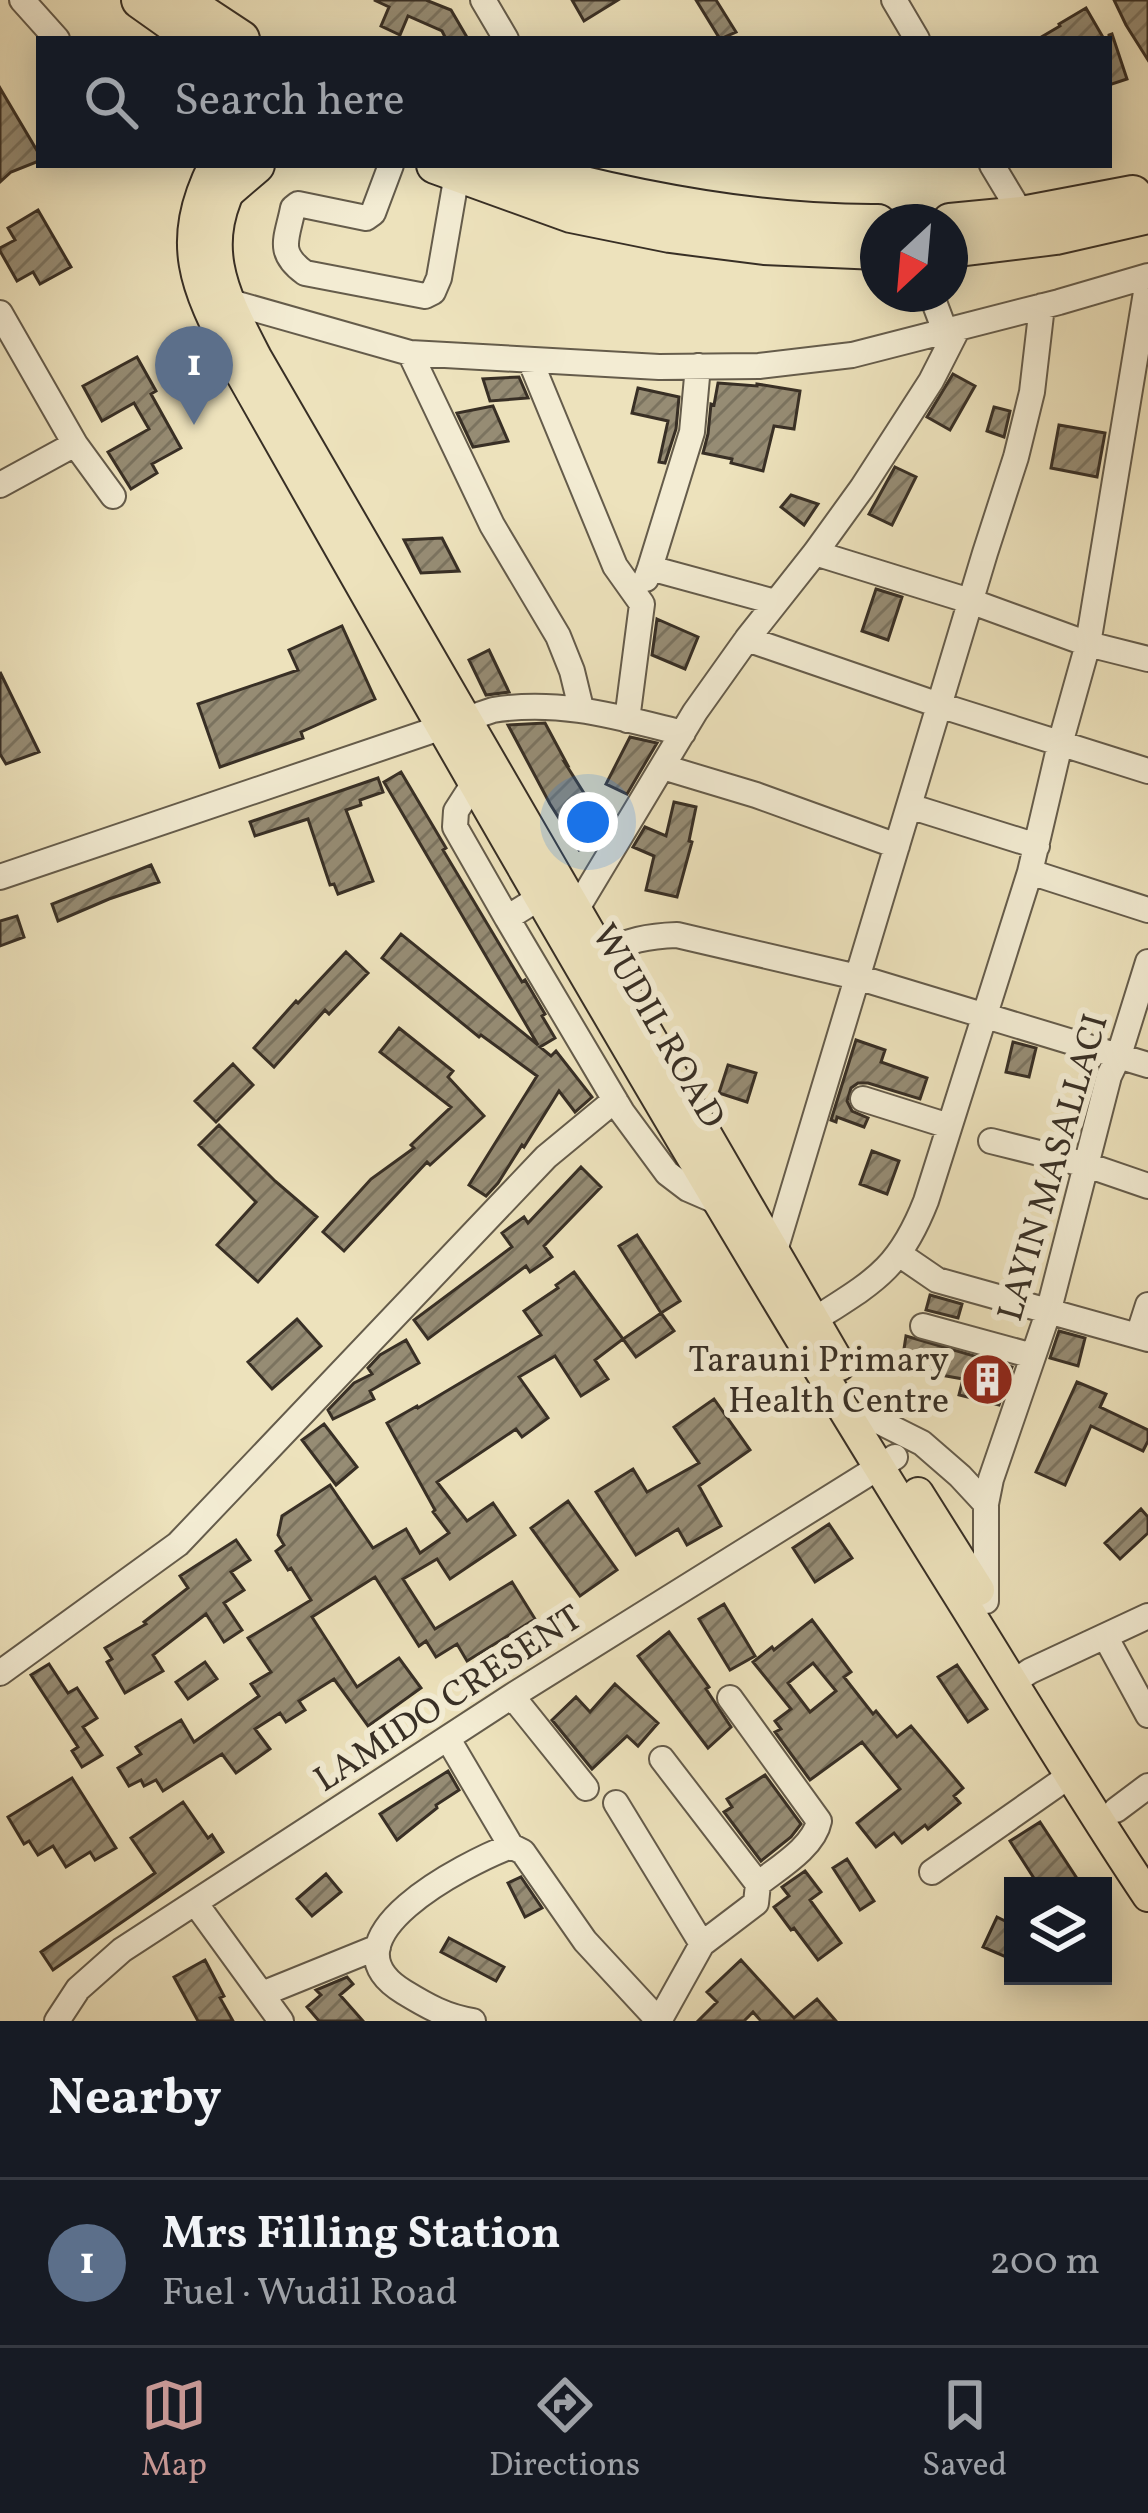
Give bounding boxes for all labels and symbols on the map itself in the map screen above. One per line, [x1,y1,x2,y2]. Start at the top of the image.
north arrow [860,204,968,312]
pin: 1 [155,326,233,425]
your location [558,792,618,852]
street label: WUDIL ROAD [578,915,735,1139]
street label: LAYIN MASALLACI [987,1009,1123,1327]
place label: Tarauni Primary Health Centre [688,1337,949,1428]
building icon: Tarauni Primary Health Centre [960,1351,1016,1407]
street label: LAMIDO CRESENT [305,1595,593,1806]

